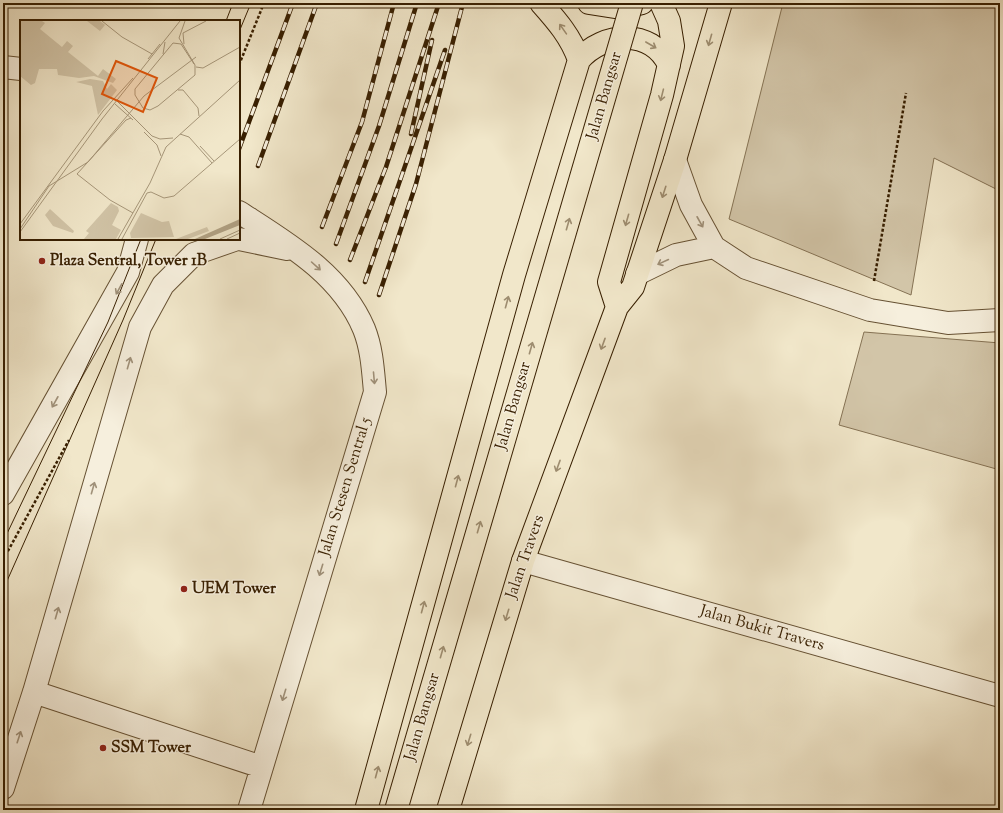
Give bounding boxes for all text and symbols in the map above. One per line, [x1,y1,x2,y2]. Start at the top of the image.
inset map [20,20,240,240]
one-way arrow [559,24,567,35]
one-way arrow [706,34,713,47]
one-way arrow [645,42,657,50]
street label: Jalan Bangsar [581,49,629,144]
one-way arrow [658,88,665,101]
one-way arrow [660,185,668,197]
one-way arrow [623,213,630,226]
one-way arrow [697,216,704,228]
one-way arrow [565,217,572,230]
place label: Plaza Sentral, Tower 1B [50,250,207,273]
marker: Plaza Sentral, Tower 1B [37,256,47,266]
one-way arrow [657,259,669,266]
one-way arrow [311,262,322,271]
one-way arrow [114,282,122,294]
one-way arrow [504,296,511,309]
one-way arrow [599,337,607,349]
one-way arrow [528,342,535,355]
one-way arrow [126,357,133,370]
street label: Jalan Bangsar [490,359,538,454]
one-way arrow [370,371,377,384]
one-way arrow [51,396,59,408]
street label: Jalan Stesen Sentral 5 [314,414,378,560]
one-way arrow [554,459,562,471]
one-way arrow [454,475,461,488]
one-way arrow [90,482,97,495]
street label: Jalan Travers [501,512,551,603]
one-way arrow [476,521,483,534]
one-way arrow [317,564,324,577]
place label: UEM Tower [192,578,277,601]
marker: UEM Tower [179,584,189,594]
one-way arrow [419,600,427,613]
street label: Jalan Bukit Travers [696,600,827,658]
one-way arrow [54,607,61,620]
one-way arrow [503,608,510,621]
one-way arrow [439,645,446,658]
street label: Jalan Bangsar [399,670,447,765]
one-way arrow [280,688,287,701]
one-way arrow [16,731,23,744]
one-way arrow [465,733,472,746]
place label: SSM Tower [111,737,192,760]
marker: SSM Tower [98,743,108,753]
one-way arrow [374,766,381,779]

